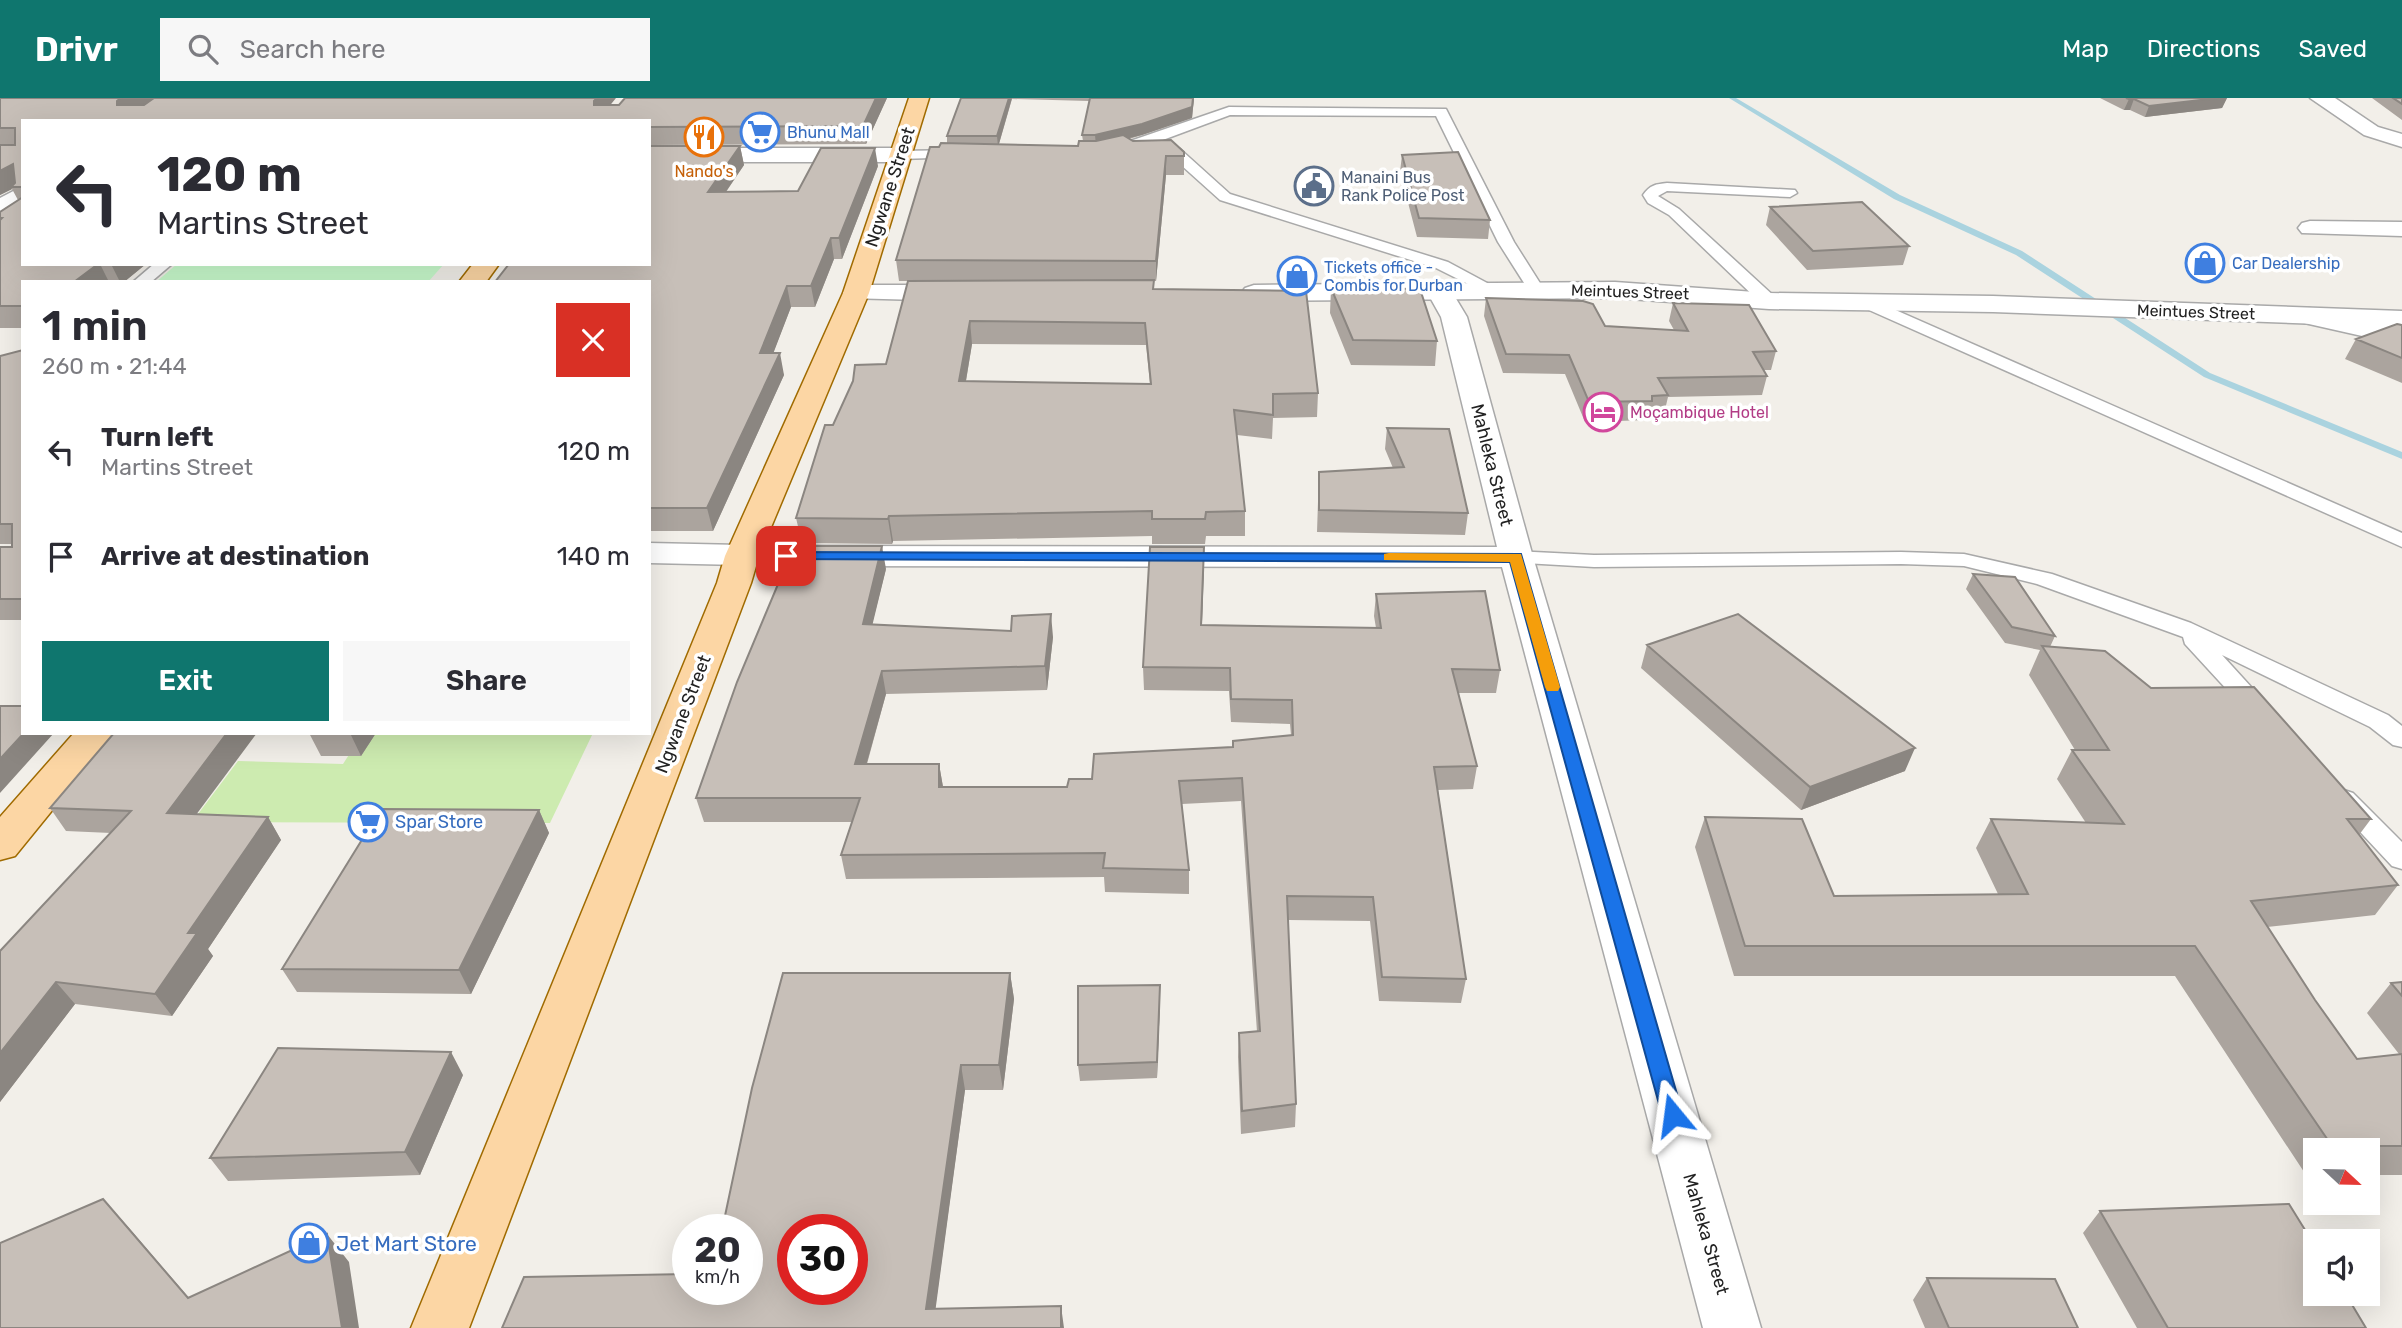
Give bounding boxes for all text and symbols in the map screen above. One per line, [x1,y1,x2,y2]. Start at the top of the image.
search box [160,18,650,81]
text: Drivr [35,30,118,69]
icon: search [184,30,222,68]
text: Search here [240,34,386,65]
text: Map [2062,35,2109,63]
text: Directions [2147,35,2260,63]
text: Saved [2298,35,2367,63]
supermarket icon: Bhunu Mall [739,111,781,153]
restaurant icon: Nando's [683,116,725,158]
place label: Bhunu Mall [787,123,870,142]
street label: Ngwane Street [860,124,920,250]
text: 120 m [157,145,302,203]
icon: left [42,147,133,238]
place label: Nando's [674,162,734,181]
public building icon: Manaini Bus Rank Police Post [1293,165,1335,207]
place label: Manaini Bus Rank Police Post [1341,168,1465,205]
text: Martins Street [157,204,369,242]
shop icon: Car Dealership [2184,242,2226,284]
place label: Car Dealership [2232,254,2340,273]
shop icon: Tickets office - Combis for Durban [1276,255,1318,297]
place label: Tickets office - Combis for Durban [1324,258,1463,295]
street label: Meintues Street [1571,280,1689,304]
street label: Meintues Street [2137,300,2255,324]
text: 1 min [42,301,148,351]
button: close [556,303,630,377]
text: 260 m · 21:44 [42,352,187,380]
hotel icon: Moçambique Hotel [1582,391,1624,433]
street label: Mahleka Street [1466,402,1518,528]
place label: Moçambique Hotel [1630,403,1769,422]
text: Turn left [101,422,213,453]
icon: left [42,433,80,471]
text: 120 m [558,436,630,467]
text: Martins Street [101,453,253,481]
pin [756,526,816,586]
icon: arrive [767,537,805,575]
icon: arrive [42,538,80,576]
text: Arrive at destination [101,541,369,572]
text: 140 m [557,541,630,572]
button: Exit [42,641,329,721]
button: Share [343,641,630,721]
street label: Ngwane Street [650,652,716,776]
supermarket icon: Spar Store [347,801,389,843]
place label: Spar Store [395,811,483,833]
position arrow [1636,1078,1710,1152]
north arrow [2303,1138,2380,1214]
map controls [2303,1138,2380,1306]
street label: Mahleka Street [1678,1171,1734,1297]
speed limit sign: 30 [777,1214,868,1305]
shop icon: Jet Mart Store [288,1222,330,1264]
text: 20 [694,1229,741,1271]
button: sound [2303,1229,2380,1306]
place label: Jet Mart Store [336,1231,477,1256]
text: km/h [695,1266,740,1288]

